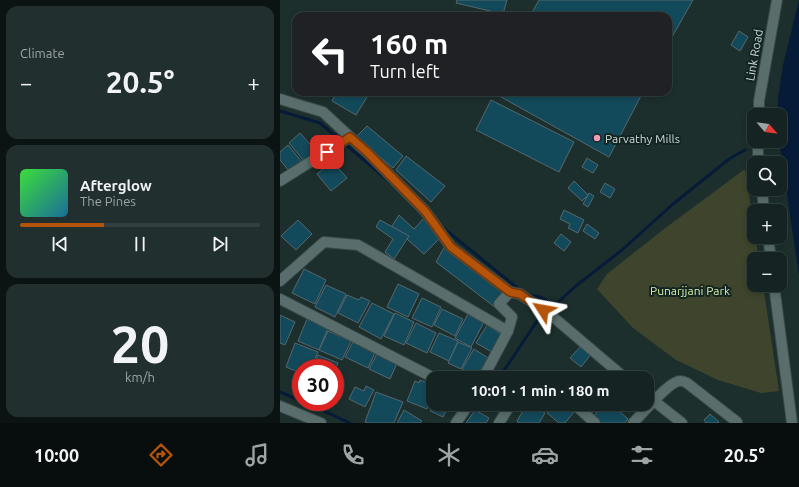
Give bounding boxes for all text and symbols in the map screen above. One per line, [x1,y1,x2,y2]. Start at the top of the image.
icon: left [304,28,356,80]
text: 160 m [370,28,448,59]
street label: Link Road [743,28,765,82]
text: Climate [20,46,65,60]
text: Turn left [370,61,440,81]
text: 20.5° [106,65,174,99]
text: − [20,70,32,95]
text: + [248,70,260,95]
north arrow [747,108,787,148]
map controls [747,108,787,292]
place label: Parvathy Mills [605,132,680,145]
marker: Parvathy Mills [592,133,602,143]
pin [310,135,344,169]
icon: arrive [316,141,338,163]
button: search [747,156,787,196]
text: Afterglow [80,177,152,194]
text: The Pines [80,194,136,208]
button: + [747,204,787,244]
icon: previous [49,233,71,255]
icon: pause [129,233,151,255]
icon: next [209,233,231,255]
button: − [747,252,787,292]
park label: Punarjjani Park [650,284,730,297]
position arrow [522,289,564,331]
text: 20 [111,315,169,373]
speed limit sign: 30 [292,359,344,411]
text: km/h [125,370,155,384]
text: 10:01 · 1 min · 180 m [471,382,609,399]
icon: directions [147,441,175,469]
icon: music [243,441,271,469]
icon: phone [339,441,367,469]
icon: climate [435,441,463,469]
icon: car [531,441,559,469]
icon: filters [628,441,656,469]
text: 10:00 [34,445,79,465]
text: 20.5° [724,445,765,465]

